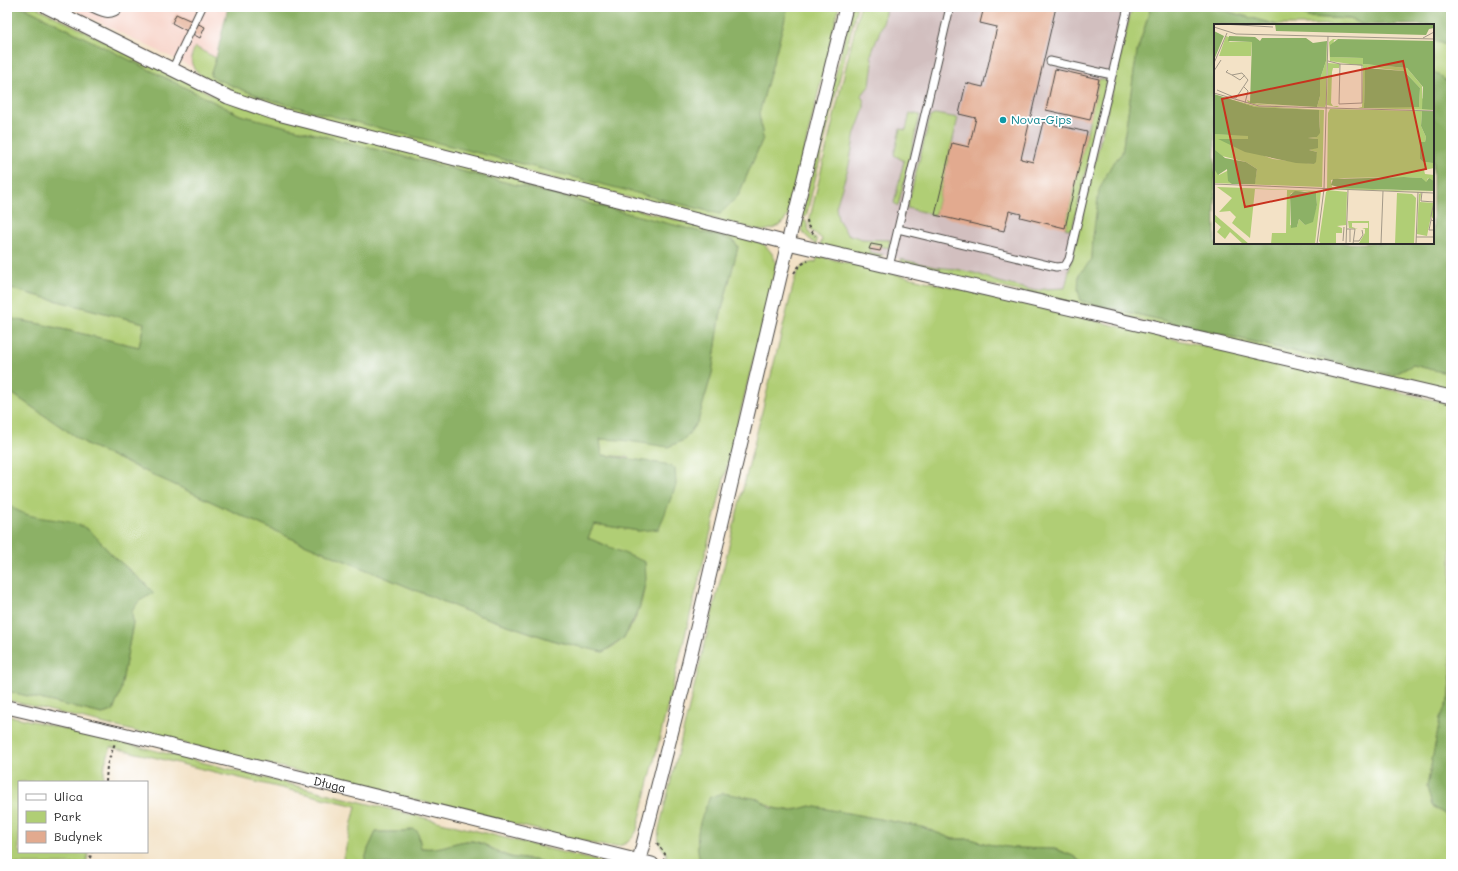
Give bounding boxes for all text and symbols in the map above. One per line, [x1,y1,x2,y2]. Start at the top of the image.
inset map [1214,24,1434,244]
place label: Nova-Gips [1011,111,1072,127]
marker: Nova-Gips [998,115,1008,125]
street label: Długa [312,772,348,796]
legend [18,781,148,853]
text: Ulica [54,788,83,804]
text: Park [54,808,81,824]
text: Budynek [54,828,102,844]

